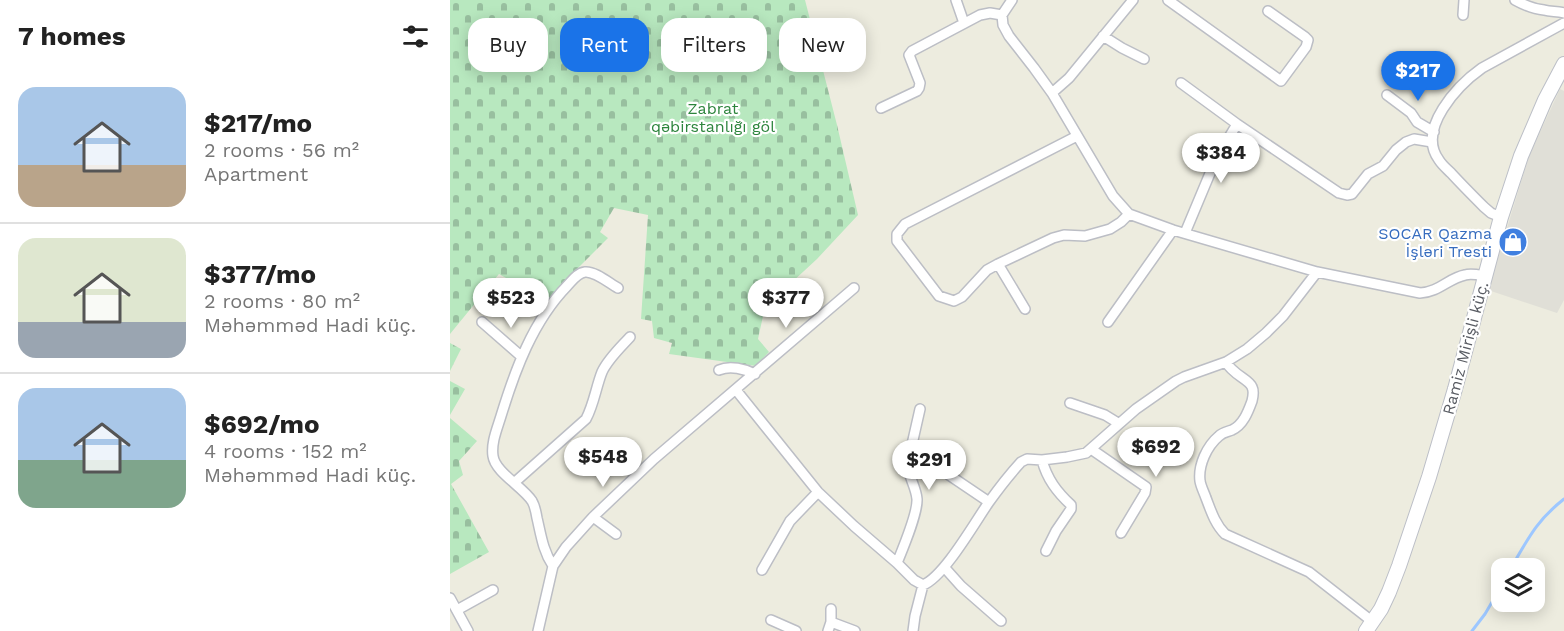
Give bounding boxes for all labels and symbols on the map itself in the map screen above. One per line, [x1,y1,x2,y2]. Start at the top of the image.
pin: $217 [1382,51,1454,102]
park label: Zabrat qəbirstanlığı göl [651,99,775,136]
pin: $384 [1185,133,1257,184]
place label: SOCAR Qazma İşləri Tresti [1378,224,1492,261]
shop icon: SOCAR Qazma İşləri Tresti [1497,226,1529,258]
pin: $523 [475,278,547,329]
pin: $377 [750,278,822,329]
street label: Ramiz Mirişli küç. [1439,279,1492,417]
pin: $692 [1120,427,1192,478]
pin: $548 [567,437,639,488]
pin: $291 [893,440,965,491]

